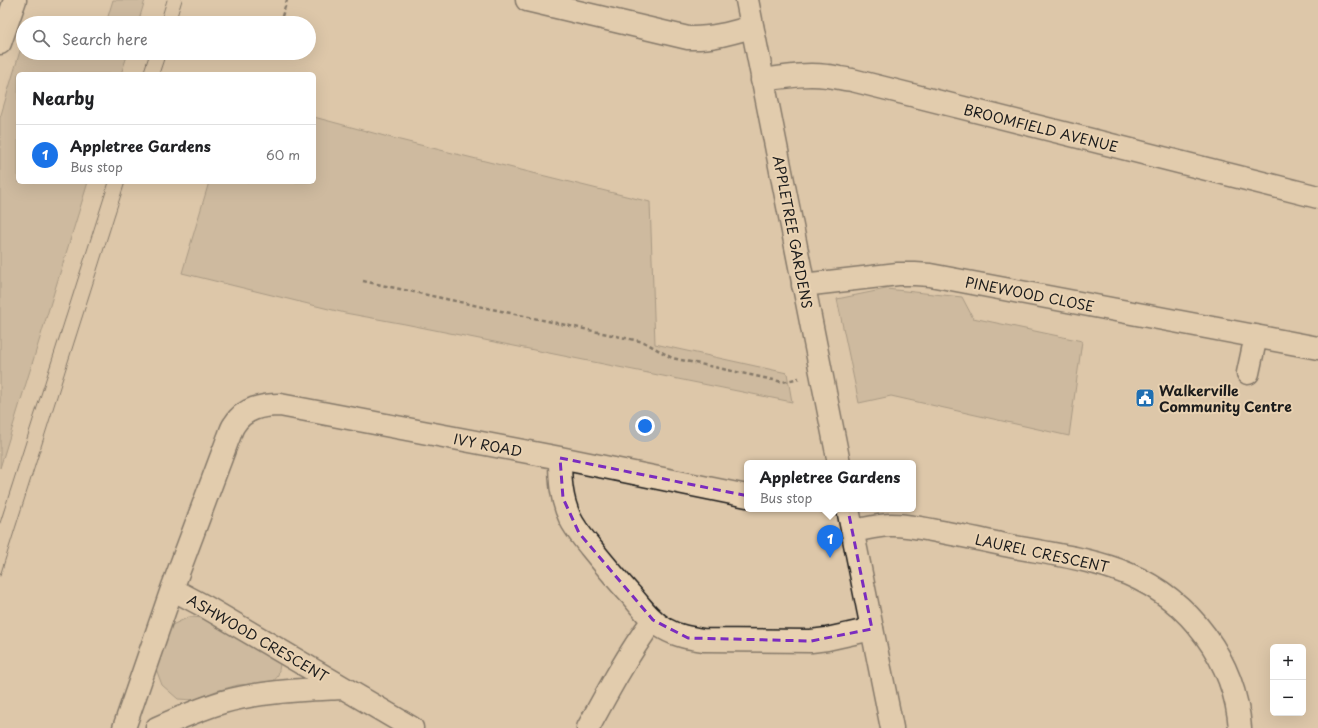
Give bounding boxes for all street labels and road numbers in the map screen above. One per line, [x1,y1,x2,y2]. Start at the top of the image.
street label: BROOMFIELD AVENUE [962,99,1121,157]
street label: APPLETREE GARDENS [768,154,818,310]
street label: PINEWOOD CLOSE [964,271,1097,317]
street label: IVY ROAD [452,428,524,462]
street label: LAUREL CRESCENT [973,529,1111,578]
street label: ASHWOOD CRESCENT [184,589,333,687]

